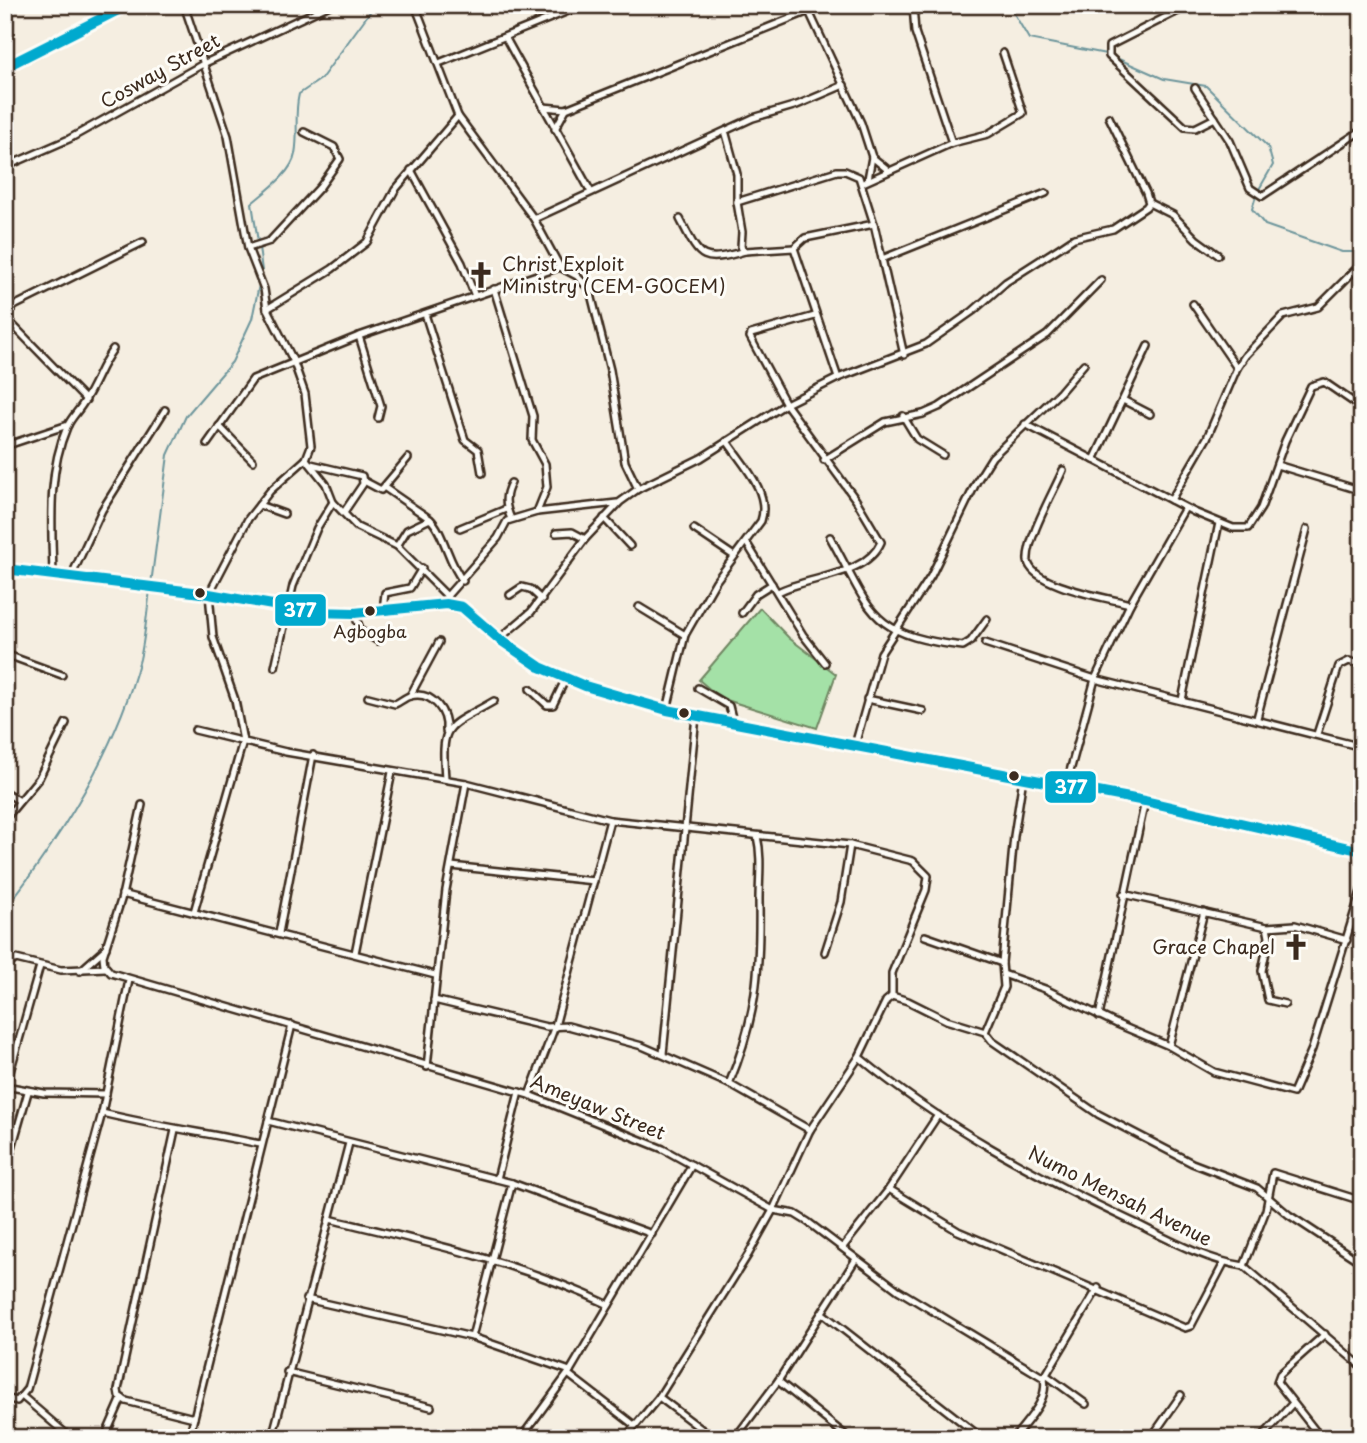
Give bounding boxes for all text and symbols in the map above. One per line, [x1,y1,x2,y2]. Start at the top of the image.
street label: Cosway Street [95,26,225,115]
place label: Christ Exploit Ministry (CEM-GOCEM) [502,249,726,299]
church icon: Christ Exploit Ministry (CEM-GOCEM) [466,260,496,290]
unlabelled marker [193,586,207,600]
line badge: 377 [274,593,327,627]
text: 377 [284,595,317,623]
marker: Agbogba [363,604,377,618]
place label: Agbogba [333,618,407,644]
unlabelled marker [677,706,691,720]
unlabelled marker [1007,769,1021,783]
line badge: 377 [1044,770,1097,804]
text: 377 [1055,772,1088,800]
place label: Grace Chapel [1152,932,1275,960]
church icon: Grace Chapel [1281,932,1311,962]
street label: Ameyaw Street [527,1066,670,1146]
street label: Numo Mensah Avenue [1024,1138,1217,1252]

